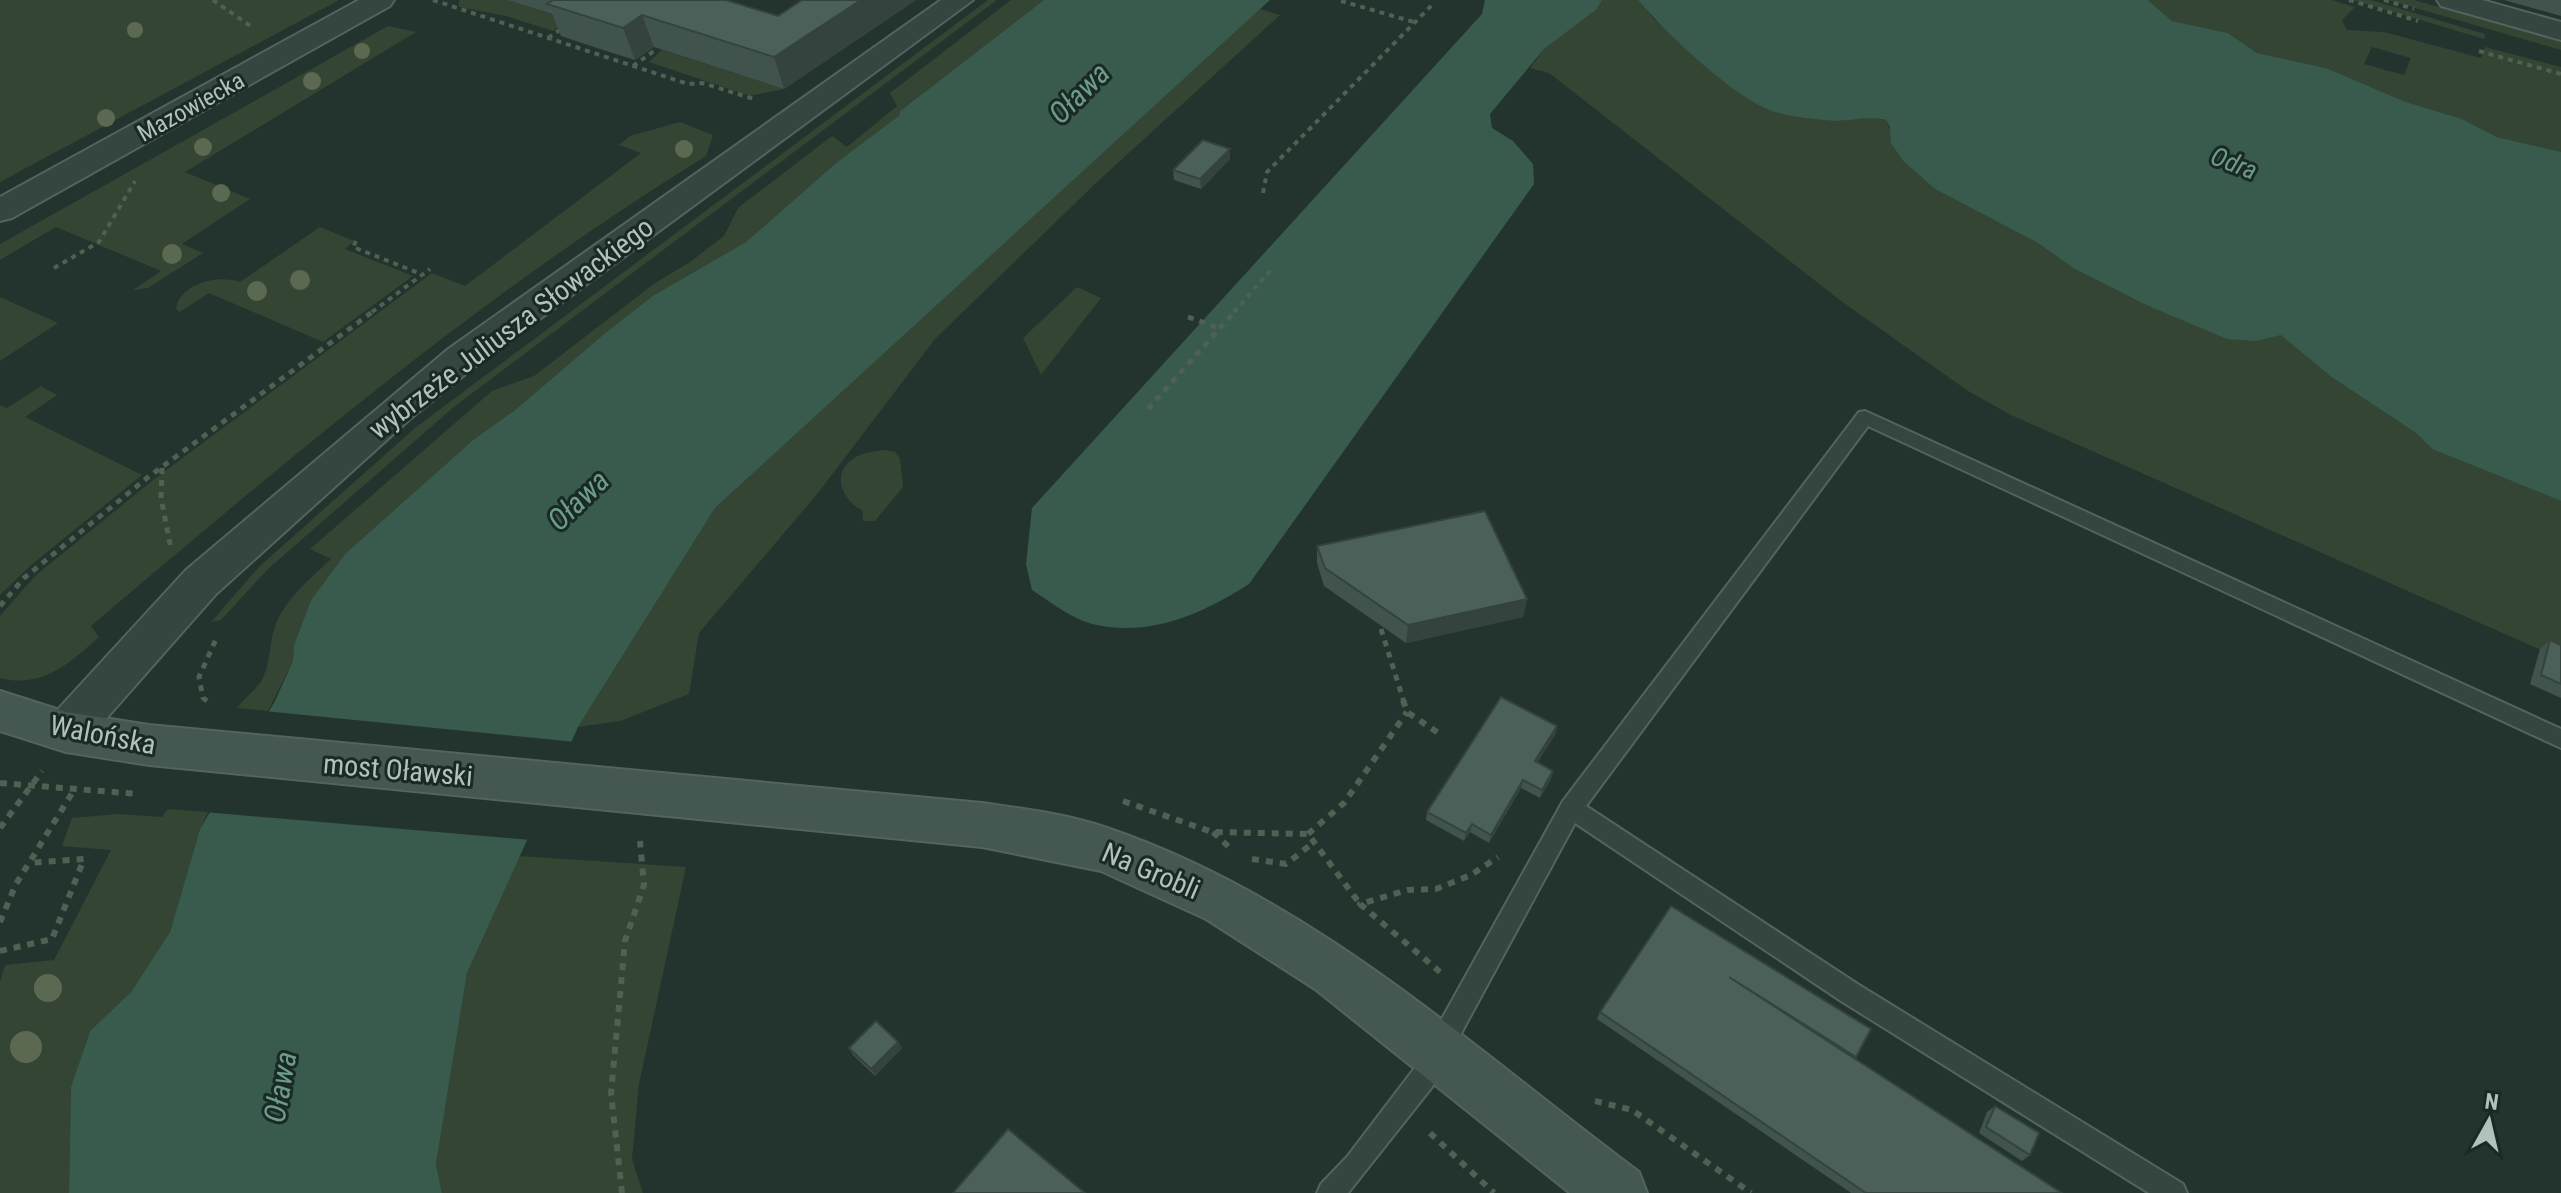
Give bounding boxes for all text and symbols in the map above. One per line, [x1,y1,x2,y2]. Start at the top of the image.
water label: Oława [1041,55,1117,131]
street label: Mazowiecka [133,66,249,148]
water label: Odra [2207,141,2261,185]
street label: wybrzeże Juliusza Słowackiego [362,210,660,446]
water label: Oława [540,463,616,537]
street label: Walońska [47,709,159,761]
street label: most Oławski [322,747,474,793]
street label: Na Grobli [1097,836,1205,906]
water label: Oława [257,1049,303,1125]
north arrow [2449,1081,2529,1161]
text: N [2483,1088,2500,1115]

